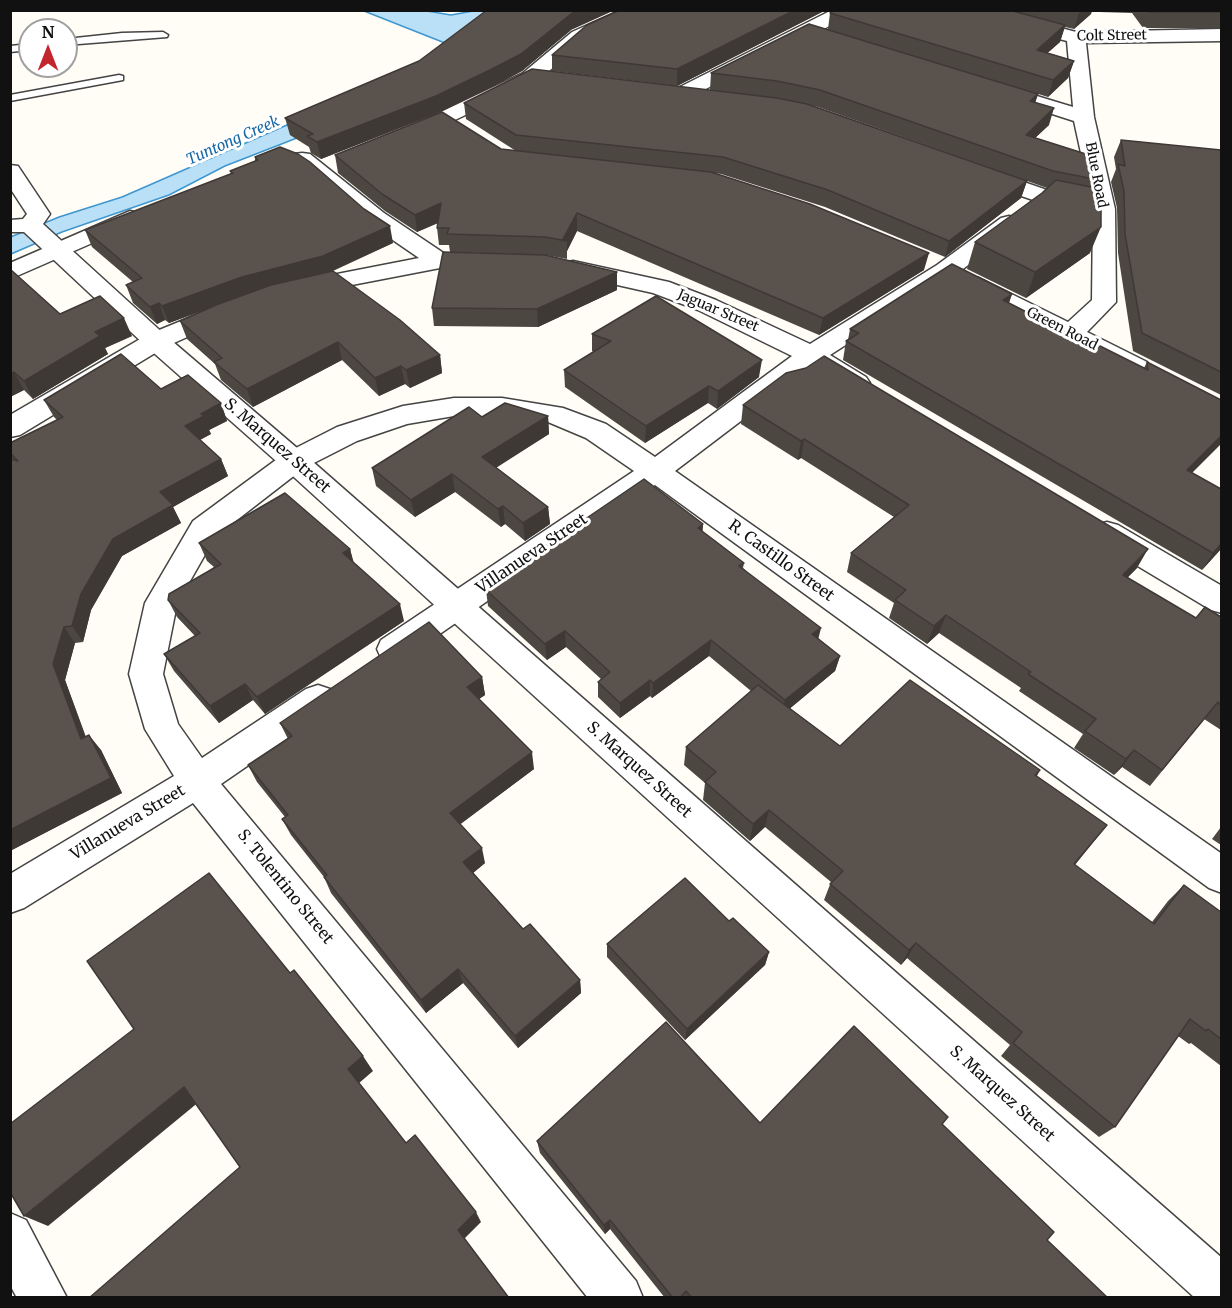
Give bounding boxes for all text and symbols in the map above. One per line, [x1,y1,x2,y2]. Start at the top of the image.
north arrow [18,18,78,78]
text: N [42,22,54,42]
street label: Colt Street [1077,27,1147,45]
water label: Tuntong Creek [184,113,282,169]
street label: Blue Road [1081,141,1111,209]
street label: Jaguar Street [675,286,761,336]
street label: Green Road [1024,304,1100,354]
street label: S. Marquez Street [220,395,334,497]
street label: Villanueva Street [473,510,591,598]
street label: R. Castillo Street [724,516,838,606]
street label: S. Marquez Street [583,718,695,822]
street label: Villanueva Street [67,781,189,865]
street label: S. Tolentino Street [233,826,337,948]
street label: S. Marquez Street [946,1042,1058,1146]

